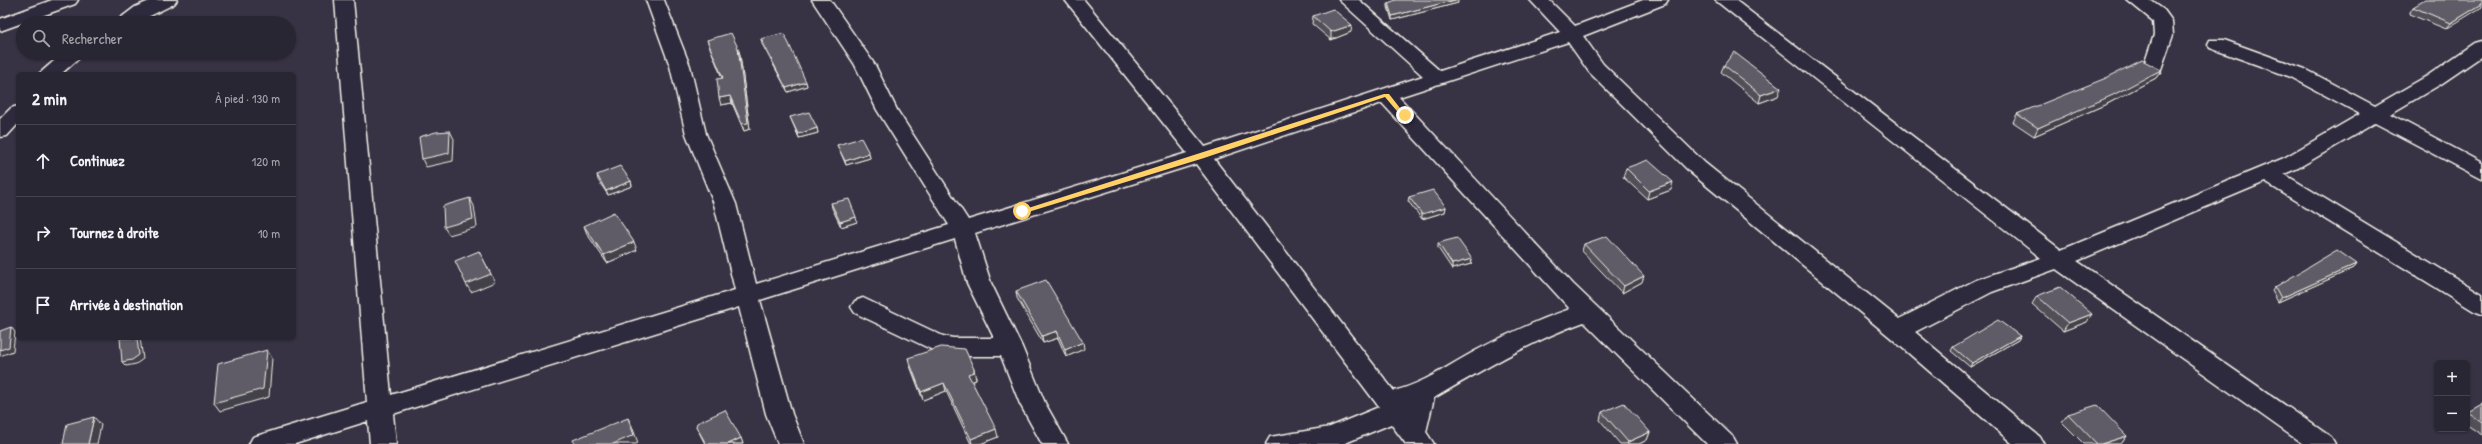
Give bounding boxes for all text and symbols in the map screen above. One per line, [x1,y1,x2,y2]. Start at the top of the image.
search box [16,16,296,60]
icon: search [30,27,52,49]
text: Rechercher [62,28,123,49]
text: 2 min [32,87,67,110]
text: À pied · 130 m [215,89,280,107]
route end [1396,106,1414,124]
icon: ahead [32,150,54,172]
text: Continuez [70,150,125,171]
text: 120 m [252,152,280,170]
route start [1013,202,1031,220]
icon: right [32,222,54,244]
text: Tournez à droite [70,222,159,243]
text: 10 m [258,224,280,242]
icon: arrive [32,294,54,316]
text: Arrivée à destination [70,294,183,315]
map controls [2434,360,2470,432]
button: + [2434,360,2470,396]
button: − [2434,396,2470,432]

